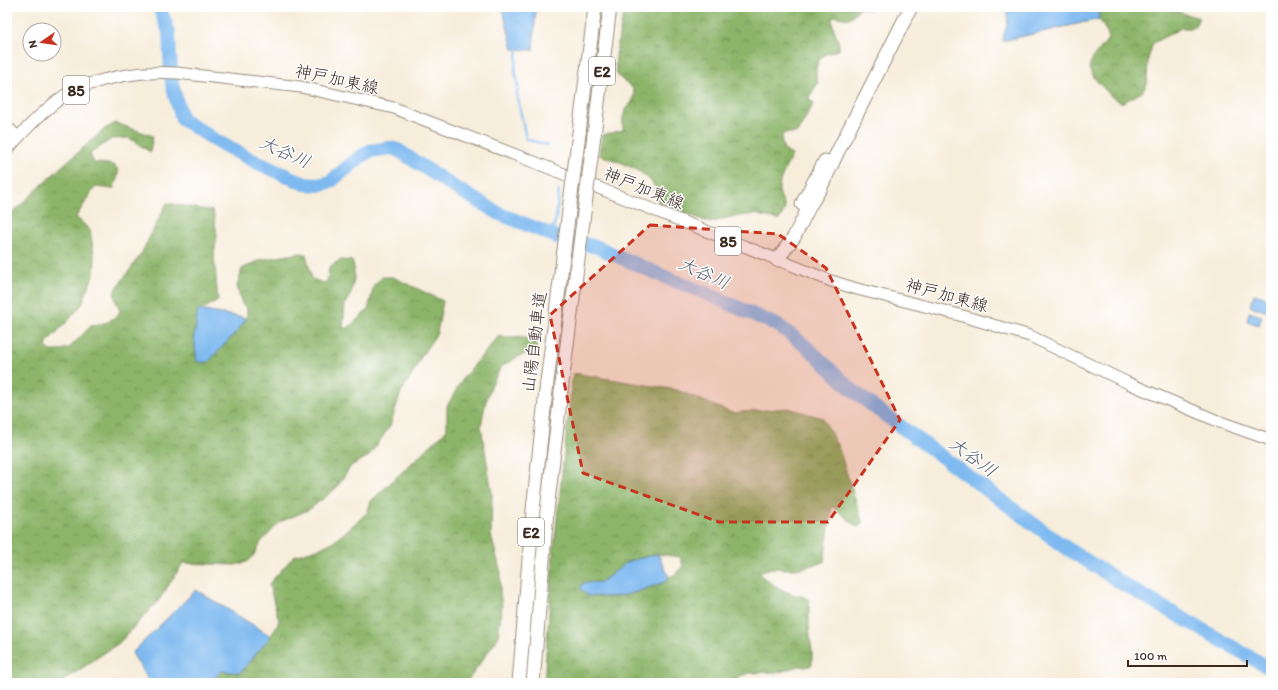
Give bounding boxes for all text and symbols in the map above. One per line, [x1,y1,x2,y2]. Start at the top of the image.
north arrow [22,22,62,62]
text: N [26,39,40,49]
road number: E2 [589,57,615,85]
street label: 神戸加東線 [293,60,381,98]
road number: 85 [63,76,89,104]
water label: 大谷川 [256,131,314,173]
street label: 神戸加東線 [601,163,687,213]
road number: 85 [715,227,741,255]
water label: 大谷川 [675,252,733,294]
street label: 神戸加東線 [903,274,991,316]
street label: 山陽自動車道 [518,290,550,394]
water label: 大谷川 [945,432,1001,482]
road number: E2 [518,518,544,546]
scale bar [1128,642,1247,668]
text: 100 m [1134,649,1167,663]

